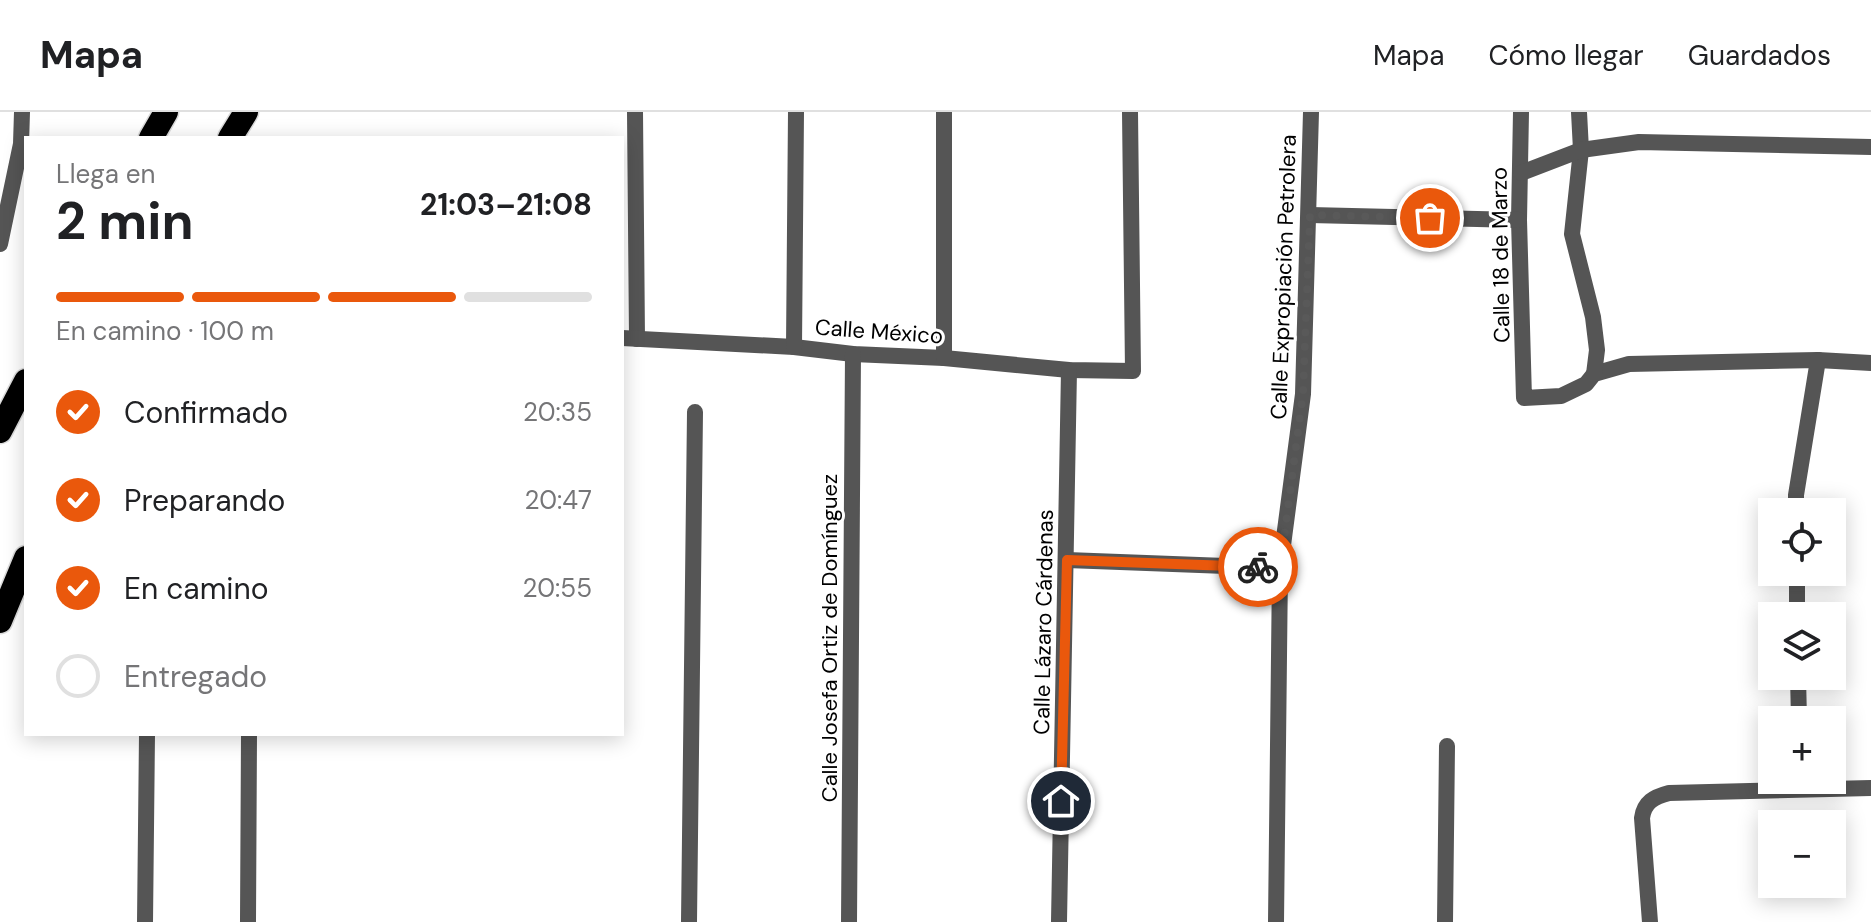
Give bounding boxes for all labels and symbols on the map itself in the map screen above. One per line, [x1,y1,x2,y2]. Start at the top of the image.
street label: Calle Expropiación Petrolera [1264,134,1303,420]
street label: Calle 18 de Marzo [1484,167,1517,343]
pin [1396,184,1464,252]
street label: Calle México [814,313,944,350]
street label: Calle Josefa Ortiz de Domínguez [815,474,844,802]
street label: Calle Lázaro Cárdenas [1027,509,1060,735]
courier [1218,527,1298,607]
pin [1027,767,1095,835]

